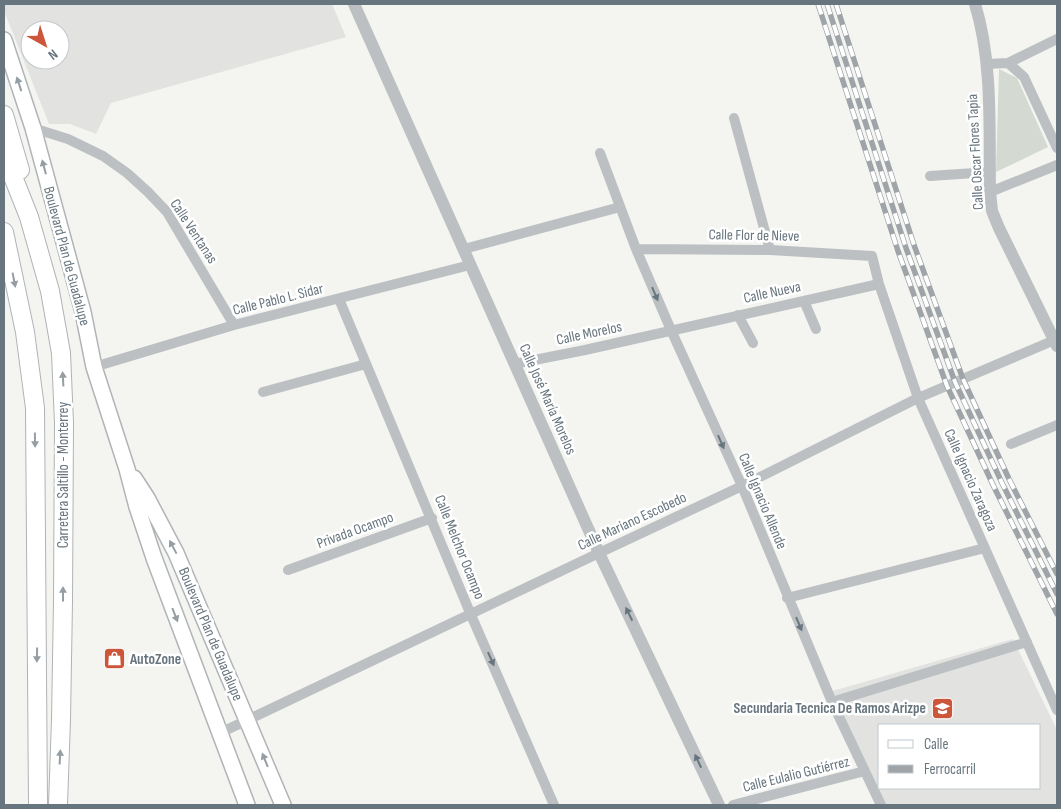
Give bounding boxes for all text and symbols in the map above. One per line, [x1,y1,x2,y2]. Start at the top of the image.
north arrow [20,20,70,70]
text: N [45,46,61,64]
one-way arrow [15,76,23,91]
street label: Calle Oscar Flores Tapia [963,93,988,210]
one-way arrow [39,159,47,174]
street label: Boulevard Plan de Guadalupe [39,185,94,328]
street label: Calle Ventanas [166,195,222,267]
street label: Calle Flor de Nieve [708,225,800,246]
one-way arrow [11,272,19,288]
street label: Calle Nueva [742,277,803,308]
street label: Calle Pablo L. Sidar [231,279,326,320]
one-way arrow [652,287,660,301]
street label: Calle Morelos [555,317,624,350]
street label: Calle José María Morelos [515,341,581,458]
one-way arrow [58,371,66,387]
street label: Carretera Saltillo - Monterrey [54,402,73,548]
street label: Calle Ignacio Zaragoza [939,426,1002,535]
one-way arrow [31,433,39,449]
one-way arrow [718,435,726,449]
street label: Calle Ignacio Allende [734,450,791,552]
street label: Calle Mariano Escobedo [575,488,690,555]
street label: Calle Melchor Ocampo [430,492,489,602]
street label: Privada Ocampo [314,508,396,553]
one-way arrow [169,539,177,554]
street label: Boulevard Plan de Guadalupe [174,565,247,704]
one-way arrow [59,586,67,602]
one-way arrow [172,607,179,622]
one-way arrow [624,607,632,621]
one-way arrow [795,617,803,631]
shop icon: AutoZone [102,647,126,671]
one-way arrow [33,648,41,664]
place label: AutoZone [129,650,181,669]
one-way arrow [487,652,495,666]
school or university icon: Secundaria Tecnica De Ramos Arizpe [930,696,954,720]
place label: Secundaria Tecnica De Ramos Arizpe [734,699,926,718]
legend [878,724,1041,789]
text: Calle [924,735,948,754]
one-way arrow [56,748,64,764]
street label: Calle Eulalio Gutiérrez [741,752,852,797]
one-way arrow [260,753,268,767]
one-way arrow [694,754,702,768]
text: Ferrocarril [924,760,976,779]

